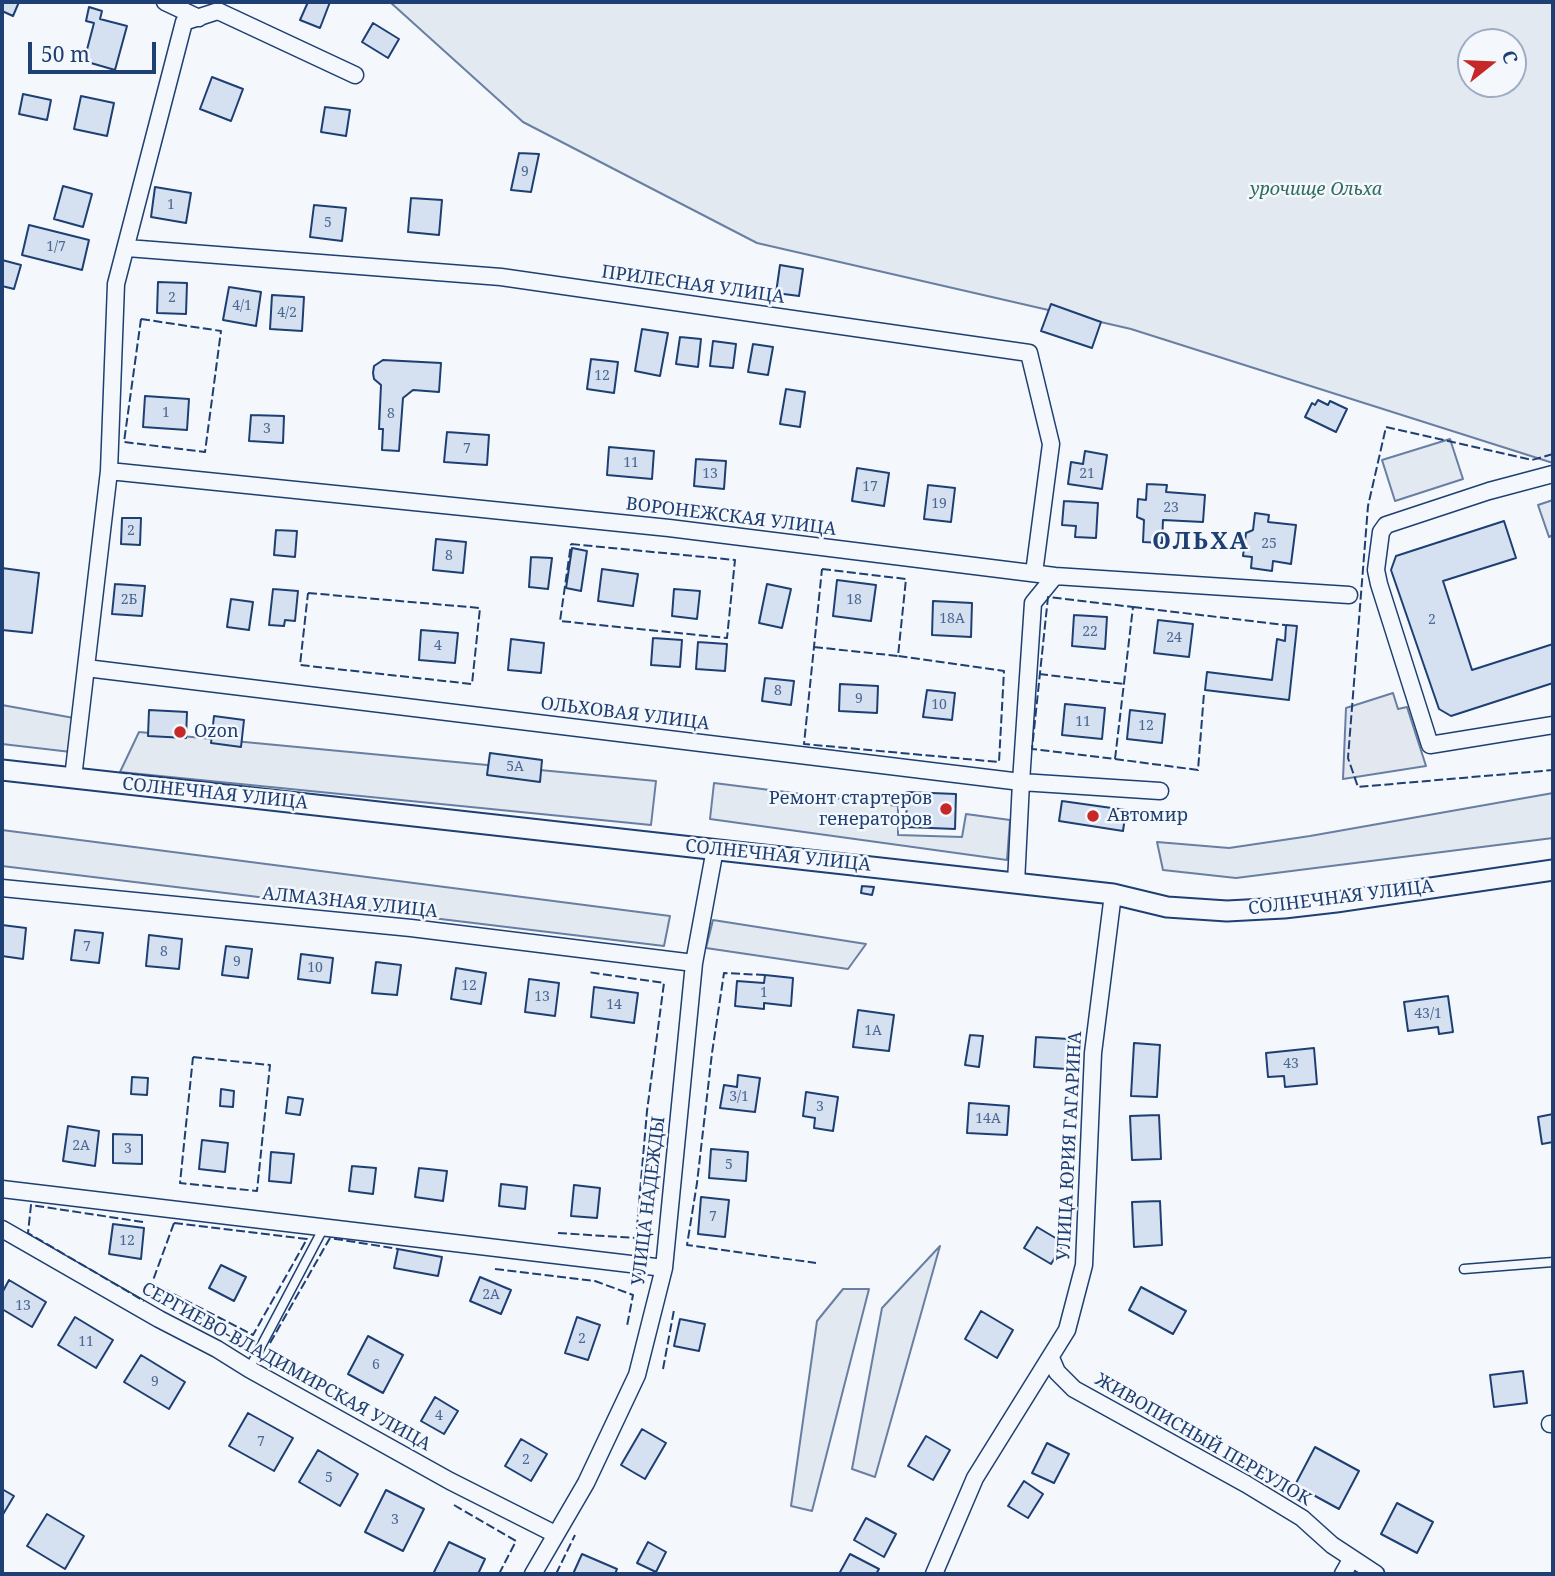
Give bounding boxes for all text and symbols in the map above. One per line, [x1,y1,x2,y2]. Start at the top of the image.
scale bar [32,28,159,72]
north arrow [1457,28,1527,98]
text: 50 m [41,40,90,68]
text: С [1496,47,1524,67]
house number: 9 [521,164,529,180]
park label: урочище Ольха [1250,179,1382,201]
house number: 1 [167,197,175,213]
house number: 5 [324,215,332,231]
house number: 1/7 [46,239,66,255]
street label: ПРИЛЕСНАЯ УЛИЦА [600,261,786,309]
house number: 2 [168,290,176,306]
house number: 4/1 [232,298,252,314]
house number: 4/2 [277,305,297,321]
house number: 12 [594,368,610,384]
house number: 1 [162,405,170,421]
house number: 8 [387,406,395,422]
house number: 3 [263,421,271,437]
house number: 7 [463,441,471,457]
house number: 11 [623,455,639,471]
house number: 13 [702,466,718,482]
house number: 21 [1079,466,1095,482]
house number: 17 [862,479,878,495]
street label: ВОРОНЕЖСКАЯ УЛИЦА [625,493,837,541]
house number: 19 [931,496,947,512]
house number: 23 [1163,500,1179,516]
house number: 2 [127,523,135,539]
district label: ОЛЬХА [1153,528,1249,556]
house number: 25 [1261,536,1277,552]
house number: 8 [445,548,453,564]
house number: 2Б [121,592,137,608]
house number: 18 [846,592,862,608]
house number: 18А [939,611,965,627]
house number: 2 [1428,612,1436,628]
house number: 22 [1082,624,1098,640]
house number: 24 [1166,630,1182,646]
house number: 4 [434,638,442,654]
house number: 8 [774,683,782,699]
house number: 9 [855,691,863,707]
street label: ОЛЬХОВАЯ УЛИЦА [539,693,711,735]
house number: 10 [931,697,947,713]
house number: 11 [1075,714,1091,730]
house number: 12 [1138,718,1154,734]
place label: Ozon [194,721,239,743]
marker: Ozon [172,724,188,740]
house number: 5А [506,759,524,775]
street label: СОЛНЕЧНАЯ УЛИЦА [121,774,309,814]
place label: Ремонт стартеров генераторов [769,788,932,830]
marker: Ремонт стартеров генераторов [938,801,954,817]
place label: Автомир [1107,805,1188,827]
marker: Автомир [1085,808,1101,824]
street label: СОЛНЕЧНАЯ УЛИЦА [684,836,872,876]
street label: СОЛНЕЧНАЯ УЛИЦА [1247,876,1435,920]
street label: АЛМАЗНАЯ УЛИЦА [261,883,439,923]
house number: 7 [83,939,91,955]
house number: 8 [160,944,168,960]
house number: 9 [233,954,241,970]
house number: 10 [307,960,323,976]
house number: 12 [461,978,477,994]
house number: 1 [760,985,768,1001]
house number: 13 [534,989,550,1005]
house number: 14 [606,997,622,1013]
house number: 43/1 [1414,1006,1442,1022]
house number: 1А [864,1023,882,1039]
street label: УЛИЦА ЮРИЯ ГАГАРИНА [1053,1031,1087,1261]
house number: 43 [1283,1056,1299,1072]
house number: 3/1 [729,1089,749,1105]
house number: 3 [816,1099,824,1115]
house number: 14А [975,1111,1001,1127]
street label: УЛИЦА НАДЕЖДЫ [628,1115,670,1287]
house number: 2А [72,1138,90,1154]
house number: 3 [124,1141,132,1157]
house number: 5 [725,1157,733,1173]
house number: 7 [709,1209,717,1225]
house number: 12 [119,1233,135,1249]
street label: СЕРГИЕВО-ВЛАДИМИРСКАЯ УЛИЦА [138,1278,434,1456]
house number: 2А [482,1287,500,1303]
house number: 13 [15,1298,31,1314]
house number: 2 [578,1331,586,1347]
house number: 11 [78,1334,94,1350]
house number: 6 [372,1357,380,1373]
street label: ЖИВОПИСНЫЙ ПЕРЕУЛОК [1091,1369,1315,1511]
house number: 9 [151,1374,159,1390]
house number: 4 [435,1408,443,1424]
house number: 7 [257,1434,265,1450]
house number: 2 [522,1452,530,1468]
house number: 5 [325,1470,333,1486]
house number: 3 [391,1512,399,1528]

